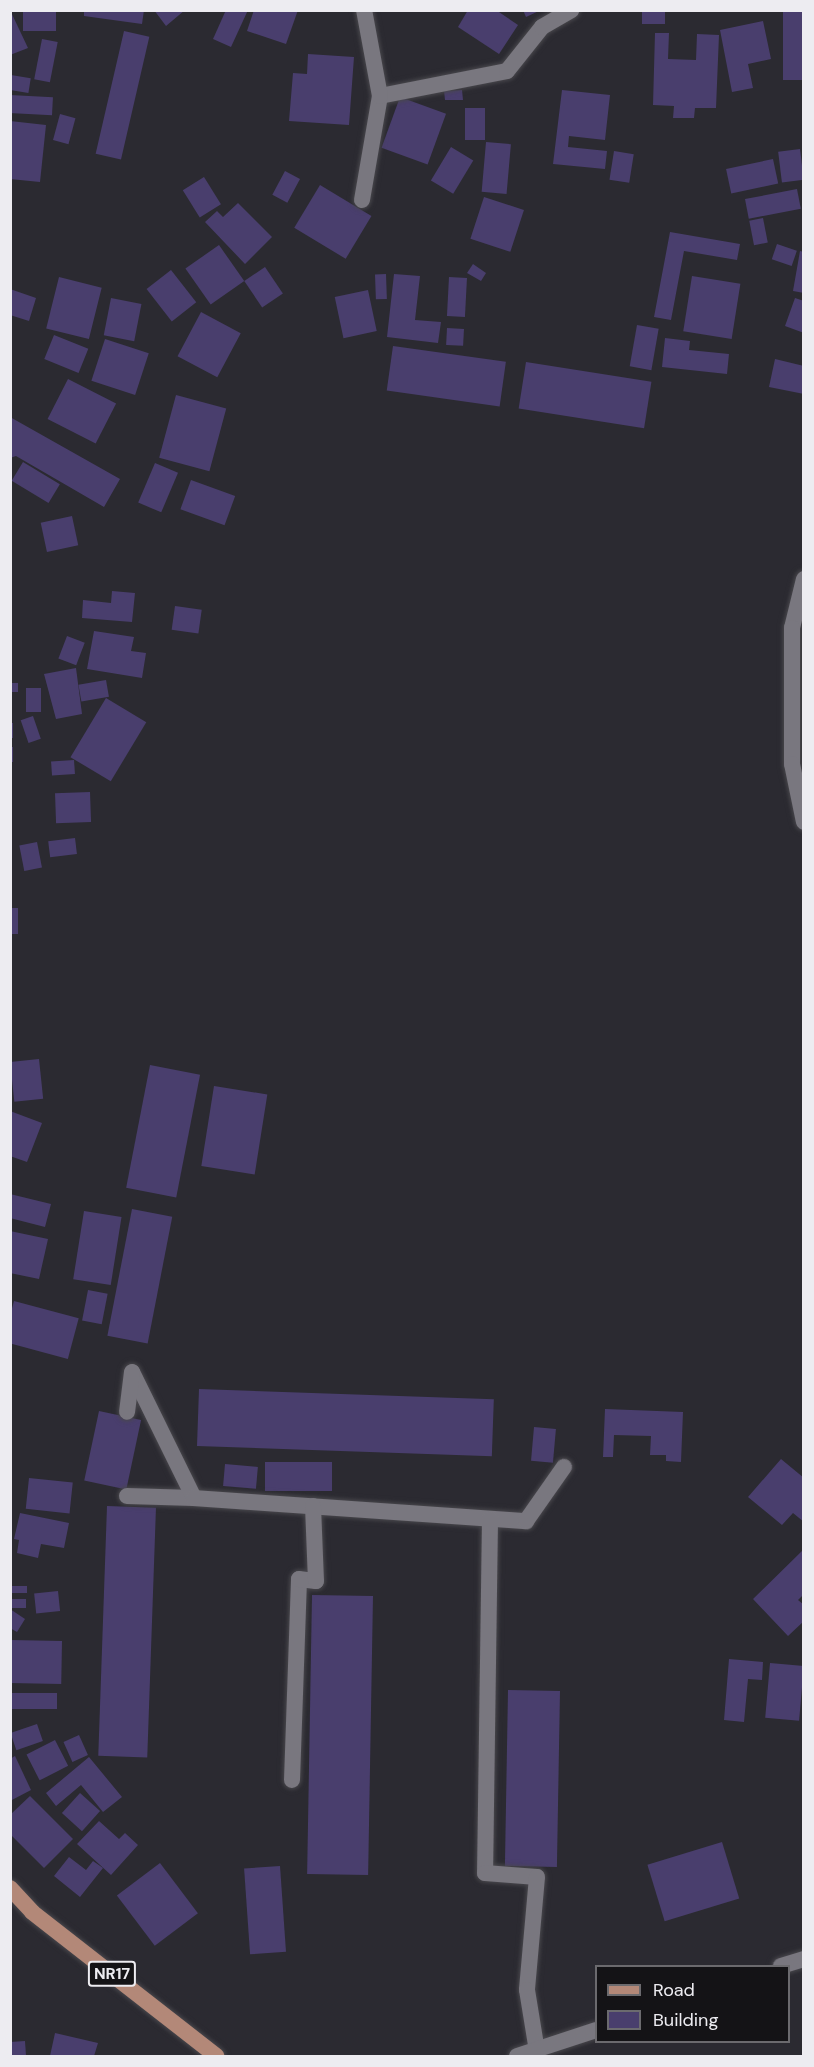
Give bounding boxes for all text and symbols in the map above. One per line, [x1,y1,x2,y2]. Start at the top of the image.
road number: NR17 [86,1961,138,1987]
legend [595,1965,790,2043]
text: Road [653,1978,695,2002]
text: Building [653,2008,718,2032]

